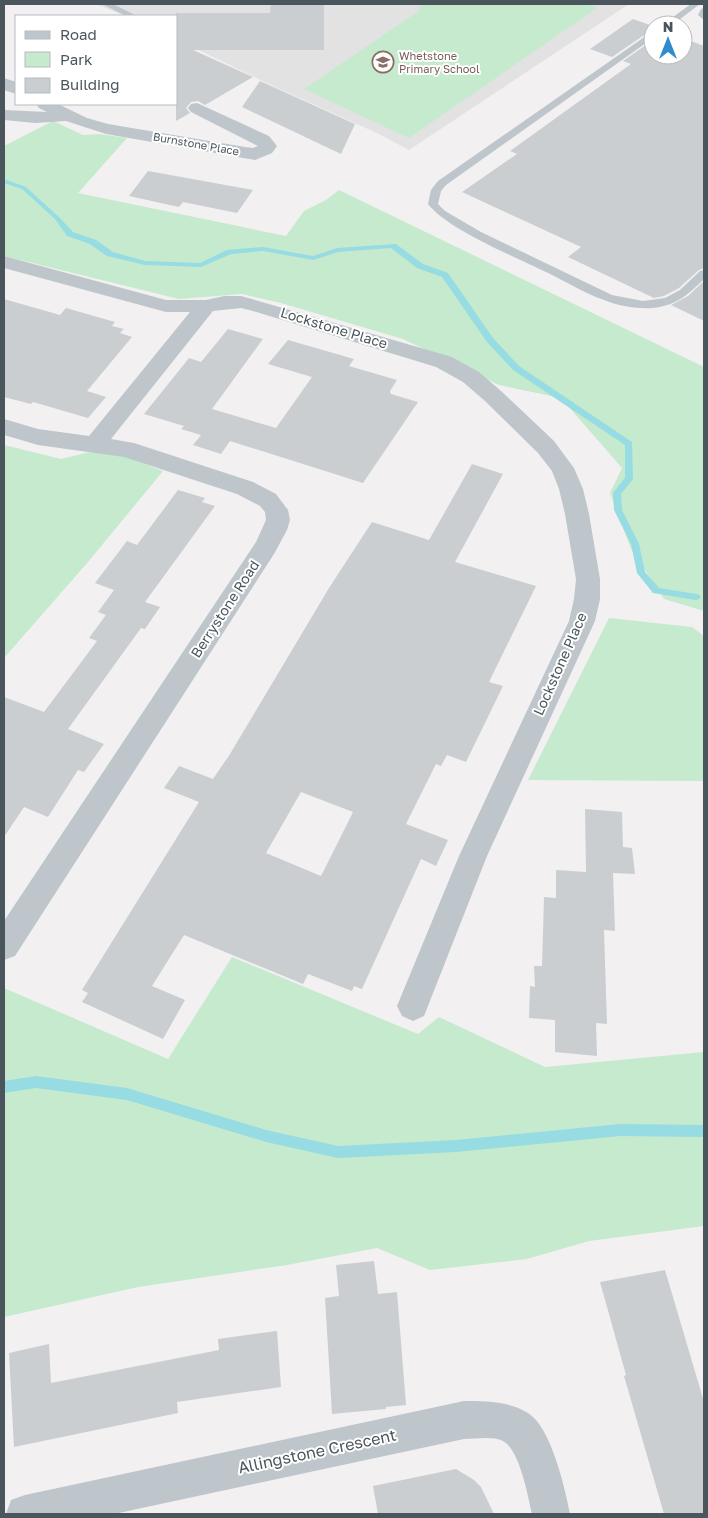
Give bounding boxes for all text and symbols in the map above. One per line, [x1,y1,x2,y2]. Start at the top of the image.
legend [15,15,178,105]
north arrow [643,15,693,65]
text: N [663,18,673,35]
text: Road [60,25,97,43]
place label: Whetstone Primary School [399,49,480,75]
text: Park [60,50,93,68]
school or university icon: Whetstone Primary School [371,50,395,74]
text: Building [60,75,120,93]
street label: Burnstone Place [152,130,240,157]
street label: Lockstone Place [279,303,390,352]
street label: Berrystone Road [187,557,262,661]
street label: Lockstone Place [529,610,590,718]
street label: Allingstone Crescent [236,1424,398,1478]

